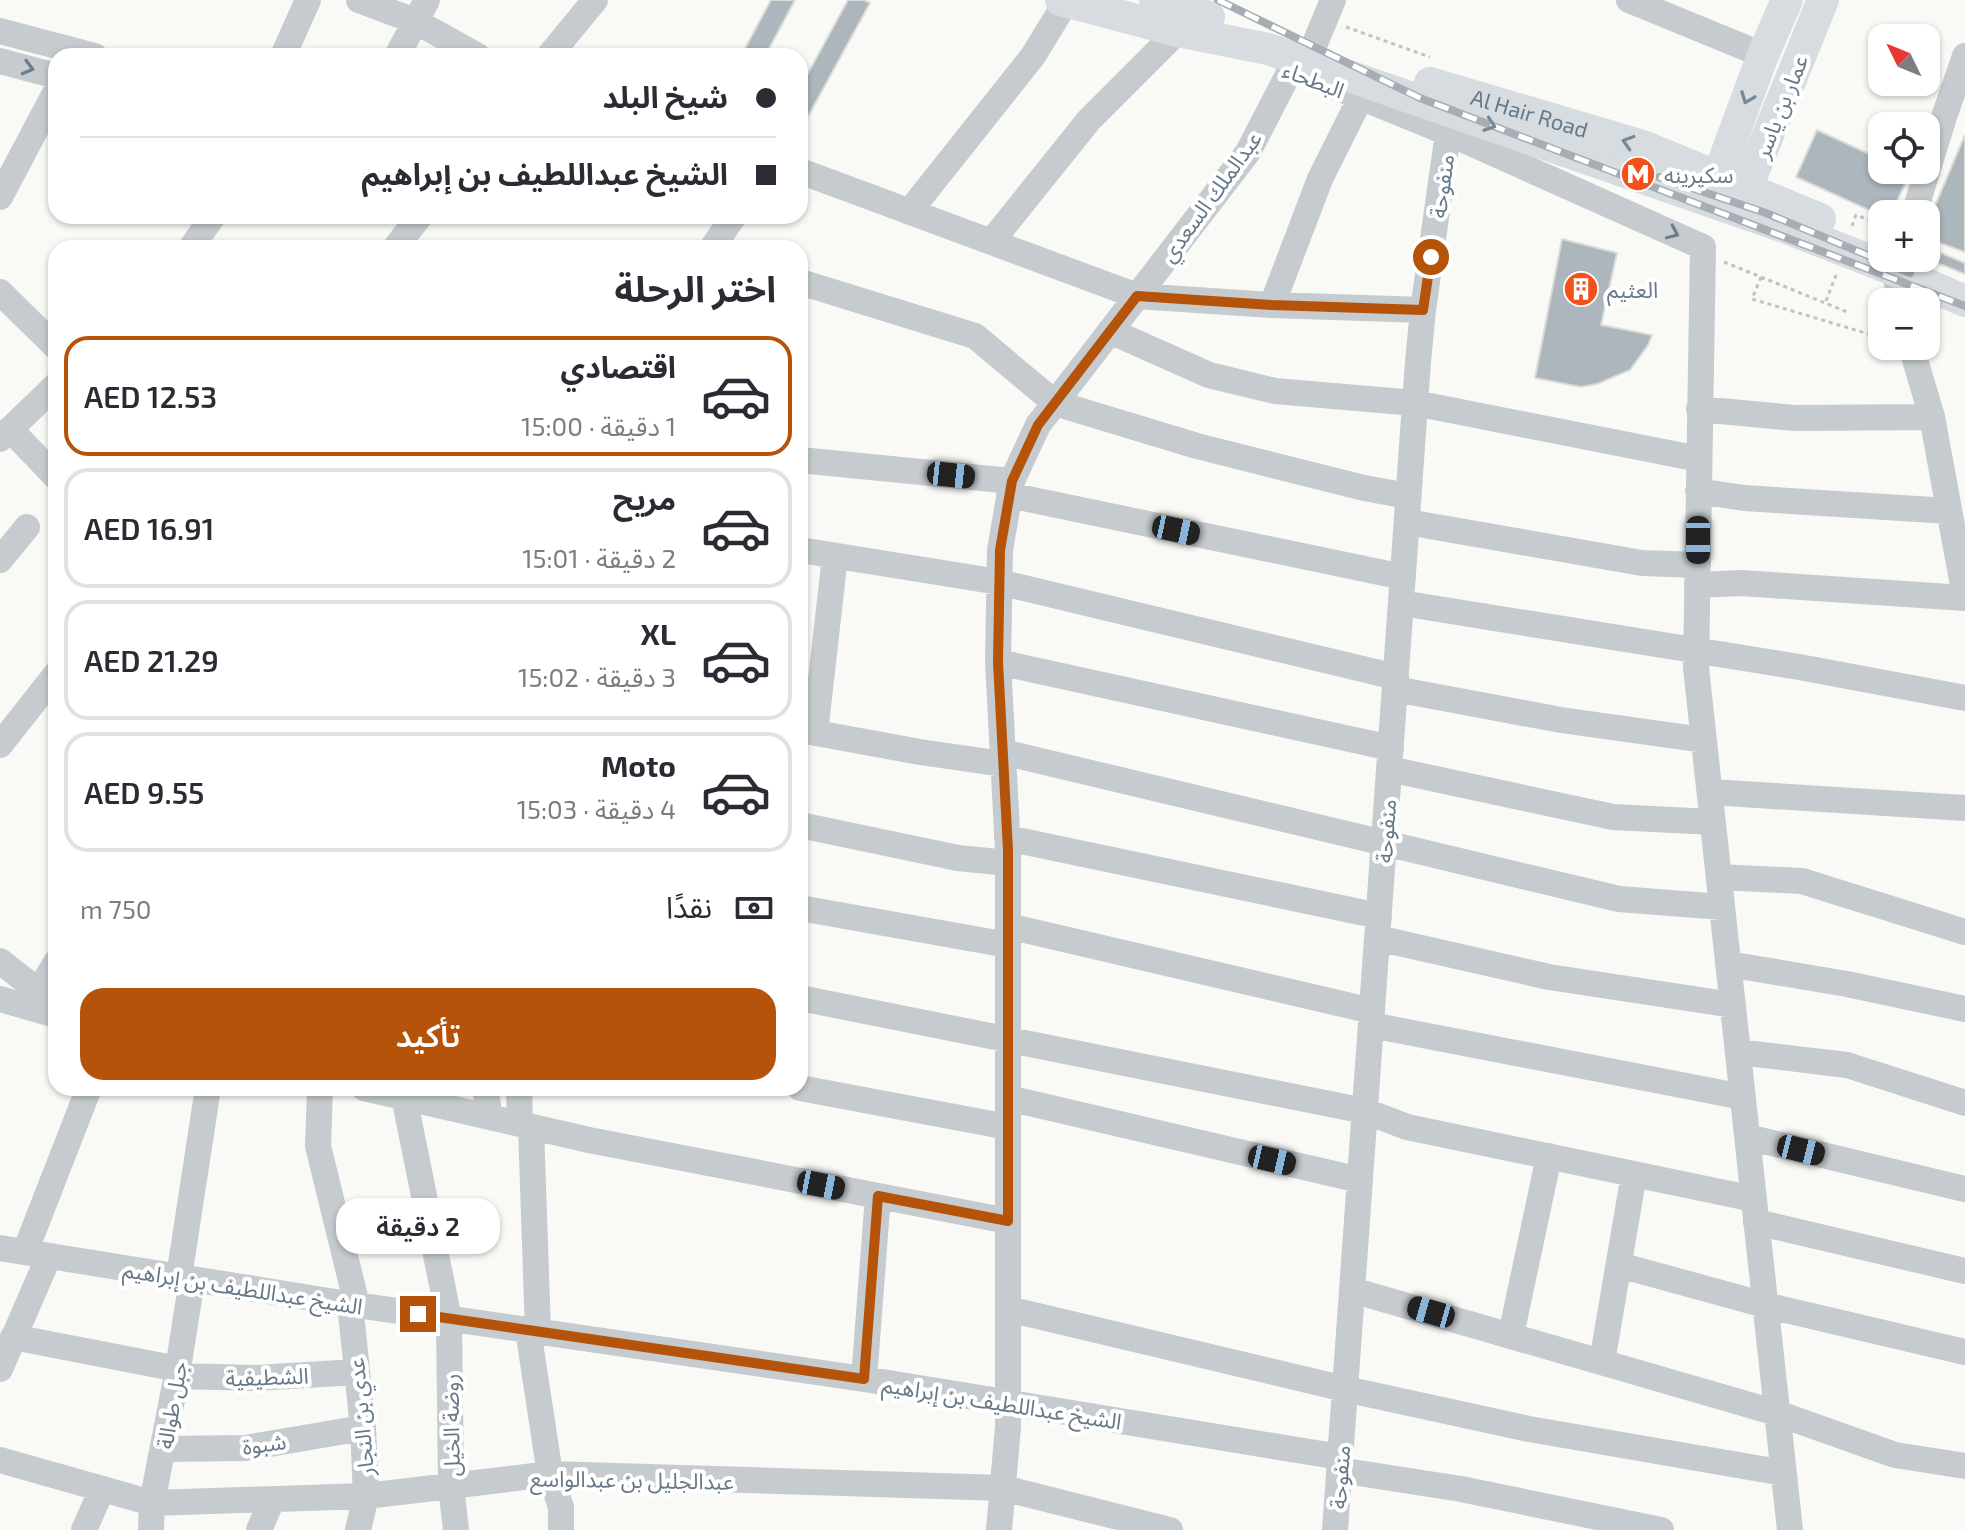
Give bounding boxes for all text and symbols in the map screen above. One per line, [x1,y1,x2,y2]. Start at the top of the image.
north arrow [1868,24,1940,96]
map controls [1868,24,1940,360]
street label: عمار بن ياسر [1747,51,1814,163]
street label: البطحاء [1280,55,1348,103]
one-way arrow [21,59,34,76]
text: شيخ البلد [603,78,728,114]
street label: Al Hair Road [1468,83,1591,142]
one-way arrow [1740,90,1757,104]
button: locate [1868,112,1940,184]
one-way arrow [1482,116,1496,132]
street label: عبدالملك السعدي [1154,126,1270,269]
one-way arrow [1622,135,1635,151]
street label: منفوحة [1424,152,1459,220]
text: الشيخ عبداللطيف بن إبراهيم [362,155,728,191]
metro station icon: سكيرينه [1619,155,1657,193]
place label: سكيرينه [1664,161,1734,188]
button: + [1868,200,1940,272]
one-way arrow [1665,224,1679,240]
route start [1413,239,1449,275]
text: اختر الرحلة [615,266,776,309]
building icon: العثيم [1562,270,1600,308]
place label: العثيم [1607,276,1658,307]
button: − [1868,288,1940,360]
text: اقتصادي [561,348,676,384]
icon: car [700,360,772,432]
text: AED 12.53 [84,378,217,414]
text: 1 دقيقة · 15:00 [521,410,676,441]
car [926,461,976,489]
text: مريح [613,480,676,516]
icon: car [700,492,772,564]
text: AED 16.91 [84,510,214,546]
car [1150,513,1202,547]
car [1686,516,1710,564]
text: 2 دقيقة · 15:01 [522,542,676,573]
text: XL [641,615,676,651]
icon: car [700,624,772,696]
text: AED 21.29 [84,642,219,678]
text: 3 دقيقة · 15:02 [518,661,676,692]
text: Moto [601,747,676,783]
icon: car [700,756,772,828]
text: AED 9.55 [84,774,204,810]
text: 4 دقيقة · 15:03 [517,793,676,824]
street label: منفوحة [1370,798,1401,864]
icon: cash [732,886,776,930]
text: نقدًا [666,888,712,924]
text: 750 m [80,893,152,924]
button: تأكيد [80,988,776,1080]
car [1775,1133,1827,1167]
car [1246,1143,1298,1177]
car [795,1169,847,1201]
callout: 2 دقيقة [336,1198,500,1254]
text: 2 دقيقة [376,1210,460,1241]
street label: الشيخ عبداللطيف بن إبراهيم [120,1255,365,1324]
car [1405,1294,1457,1330]
route end [400,1296,436,1332]
street label: عدي بن النجار [342,1357,383,1478]
street label: جبل طوالة [151,1359,192,1451]
street label: الشطيفية [225,1362,309,1391]
street label: الشيخ عبداللطيف بن إبراهيم [879,1370,1124,1439]
street label: روضة الخيل [436,1373,466,1477]
street label: شبوة [240,1427,288,1460]
street label: منفوحة [1324,1444,1355,1510]
street label: عبدالجليل بن عبدالواسع [530,1464,734,1499]

